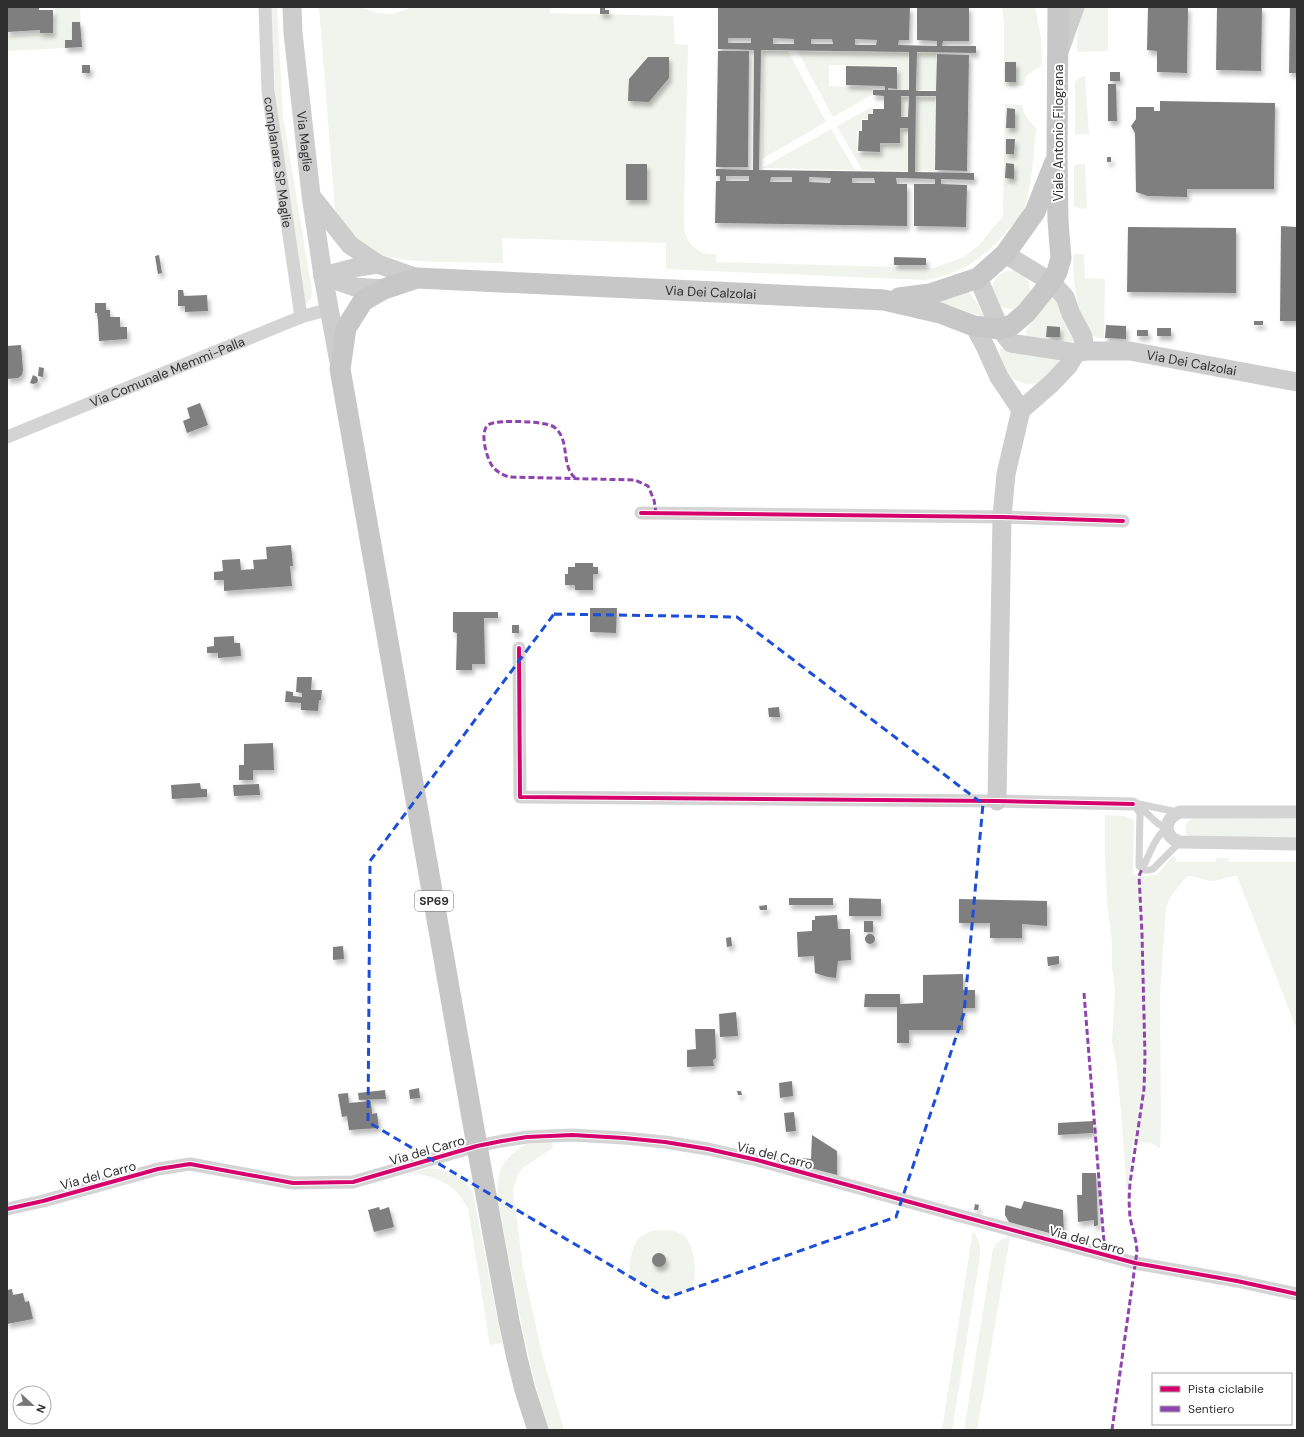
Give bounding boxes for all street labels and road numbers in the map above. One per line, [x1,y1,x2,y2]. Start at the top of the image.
street label: Viale Antonio Filograna [1050,64,1067,202]
street label: complanare SP Maglie [260,96,296,229]
street label: Via Maglie [293,110,316,173]
street label: Via Dei Calzolai [664,282,757,303]
street label: Via Comunale Memmi-Palla [87,333,247,411]
street label: Via Dei Calzolai [1145,346,1238,380]
road number: SP69 [415,891,453,911]
street label: Via del Carro [387,1132,467,1169]
street label: Via del Carro [735,1138,815,1173]
street label: Via del Carro [58,1157,138,1194]
street label: Via del Carro [1047,1222,1127,1259]

